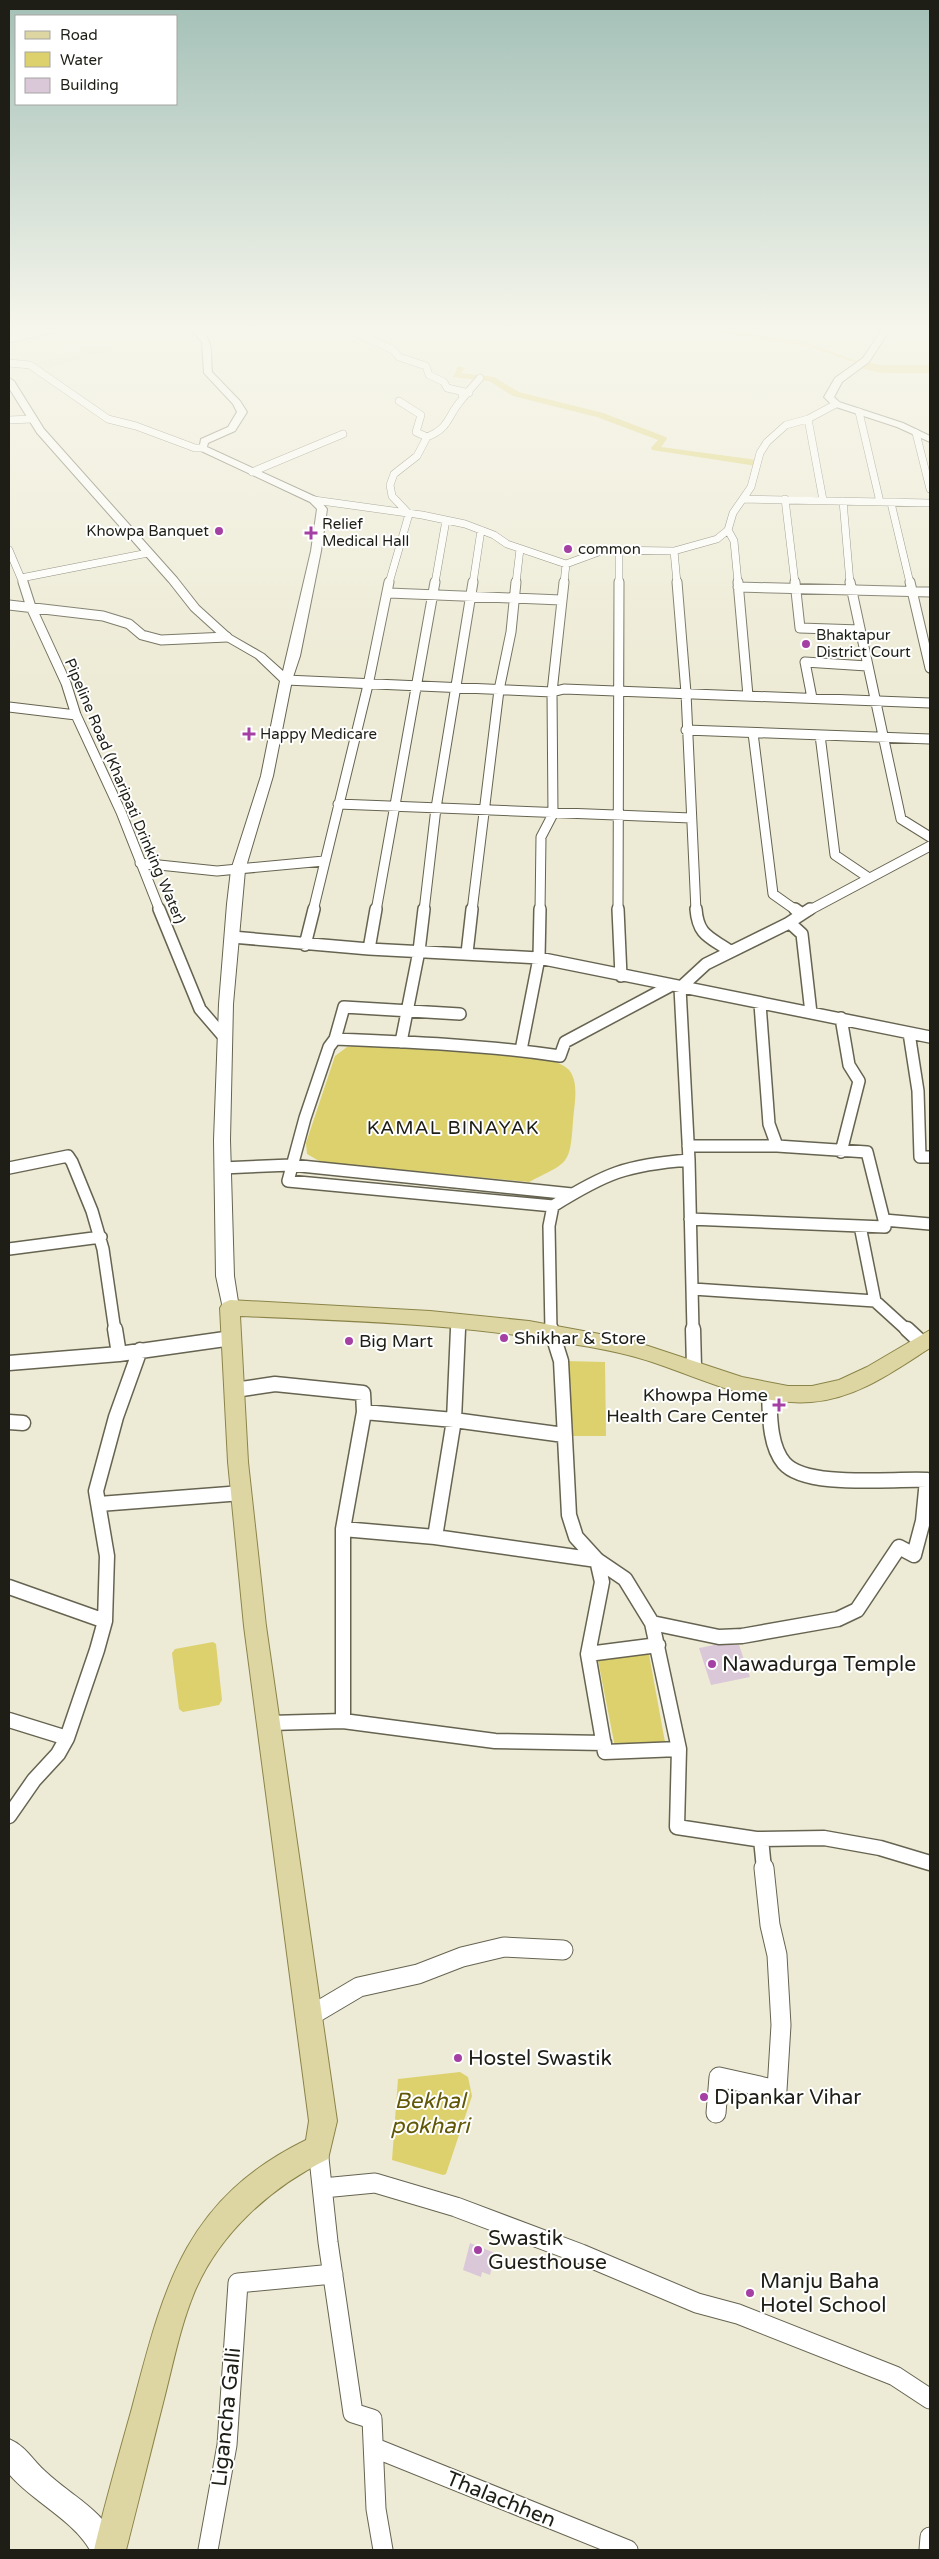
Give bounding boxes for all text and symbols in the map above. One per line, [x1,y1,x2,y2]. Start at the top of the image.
legend [15,15,178,105]
text: Road [60,26,98,44]
text: Water [60,51,103,69]
text: Building [60,76,119,94]
place label: Relief Medical Hall [322,515,409,550]
place label: Khowpa Banquet [86,522,209,540]
marker: Khowpa Banquet [213,525,225,537]
marker: Relief Medical Hall [304,526,318,540]
place label: common [578,540,641,558]
marker: common [562,543,574,555]
place label: Bhaktapur District Court [816,626,911,661]
marker: Bhaktapur District Court [800,638,812,650]
street label: Pipeline Road (Kharipati Drinking Water) [61,656,189,926]
place label: Happy Medicare [260,725,377,743]
marker: Happy Medicare [242,727,256,741]
district label: KAMAL BINAYAK [367,1117,539,1139]
place label: Shikhar & Store [514,1327,646,1349]
place label: Big Mart [359,1330,433,1352]
marker: Shikhar & Store [498,1332,510,1344]
marker: Big Mart [343,1335,355,1347]
place label: Khowpa Home Health Care Center [606,1384,768,1427]
marker: Khowpa Home Health Care Center [772,1398,786,1412]
place label: Nawadurga Temple [722,1652,916,1677]
marker: Nawadurga Temple [706,1658,718,1670]
place label: Hostel Swastik [468,2046,612,2071]
marker: Hostel Swastik [452,2052,464,2064]
place label: Dipankar Vihar [714,2085,861,2110]
water label: Bekhal pokhari [391,2088,472,2139]
marker: Dipankar Vihar [698,2091,710,2103]
place label: Swastik Guesthouse [488,2226,607,2275]
marker: Swastik Guesthouse [472,2244,484,2256]
place label: Manju Baha Hotel School [760,2269,886,2318]
marker: Manju Baha Hotel School [744,2287,756,2299]
street label: Ligancha Galli [207,2346,246,2488]
street label: Thalachhen [442,2466,559,2533]

